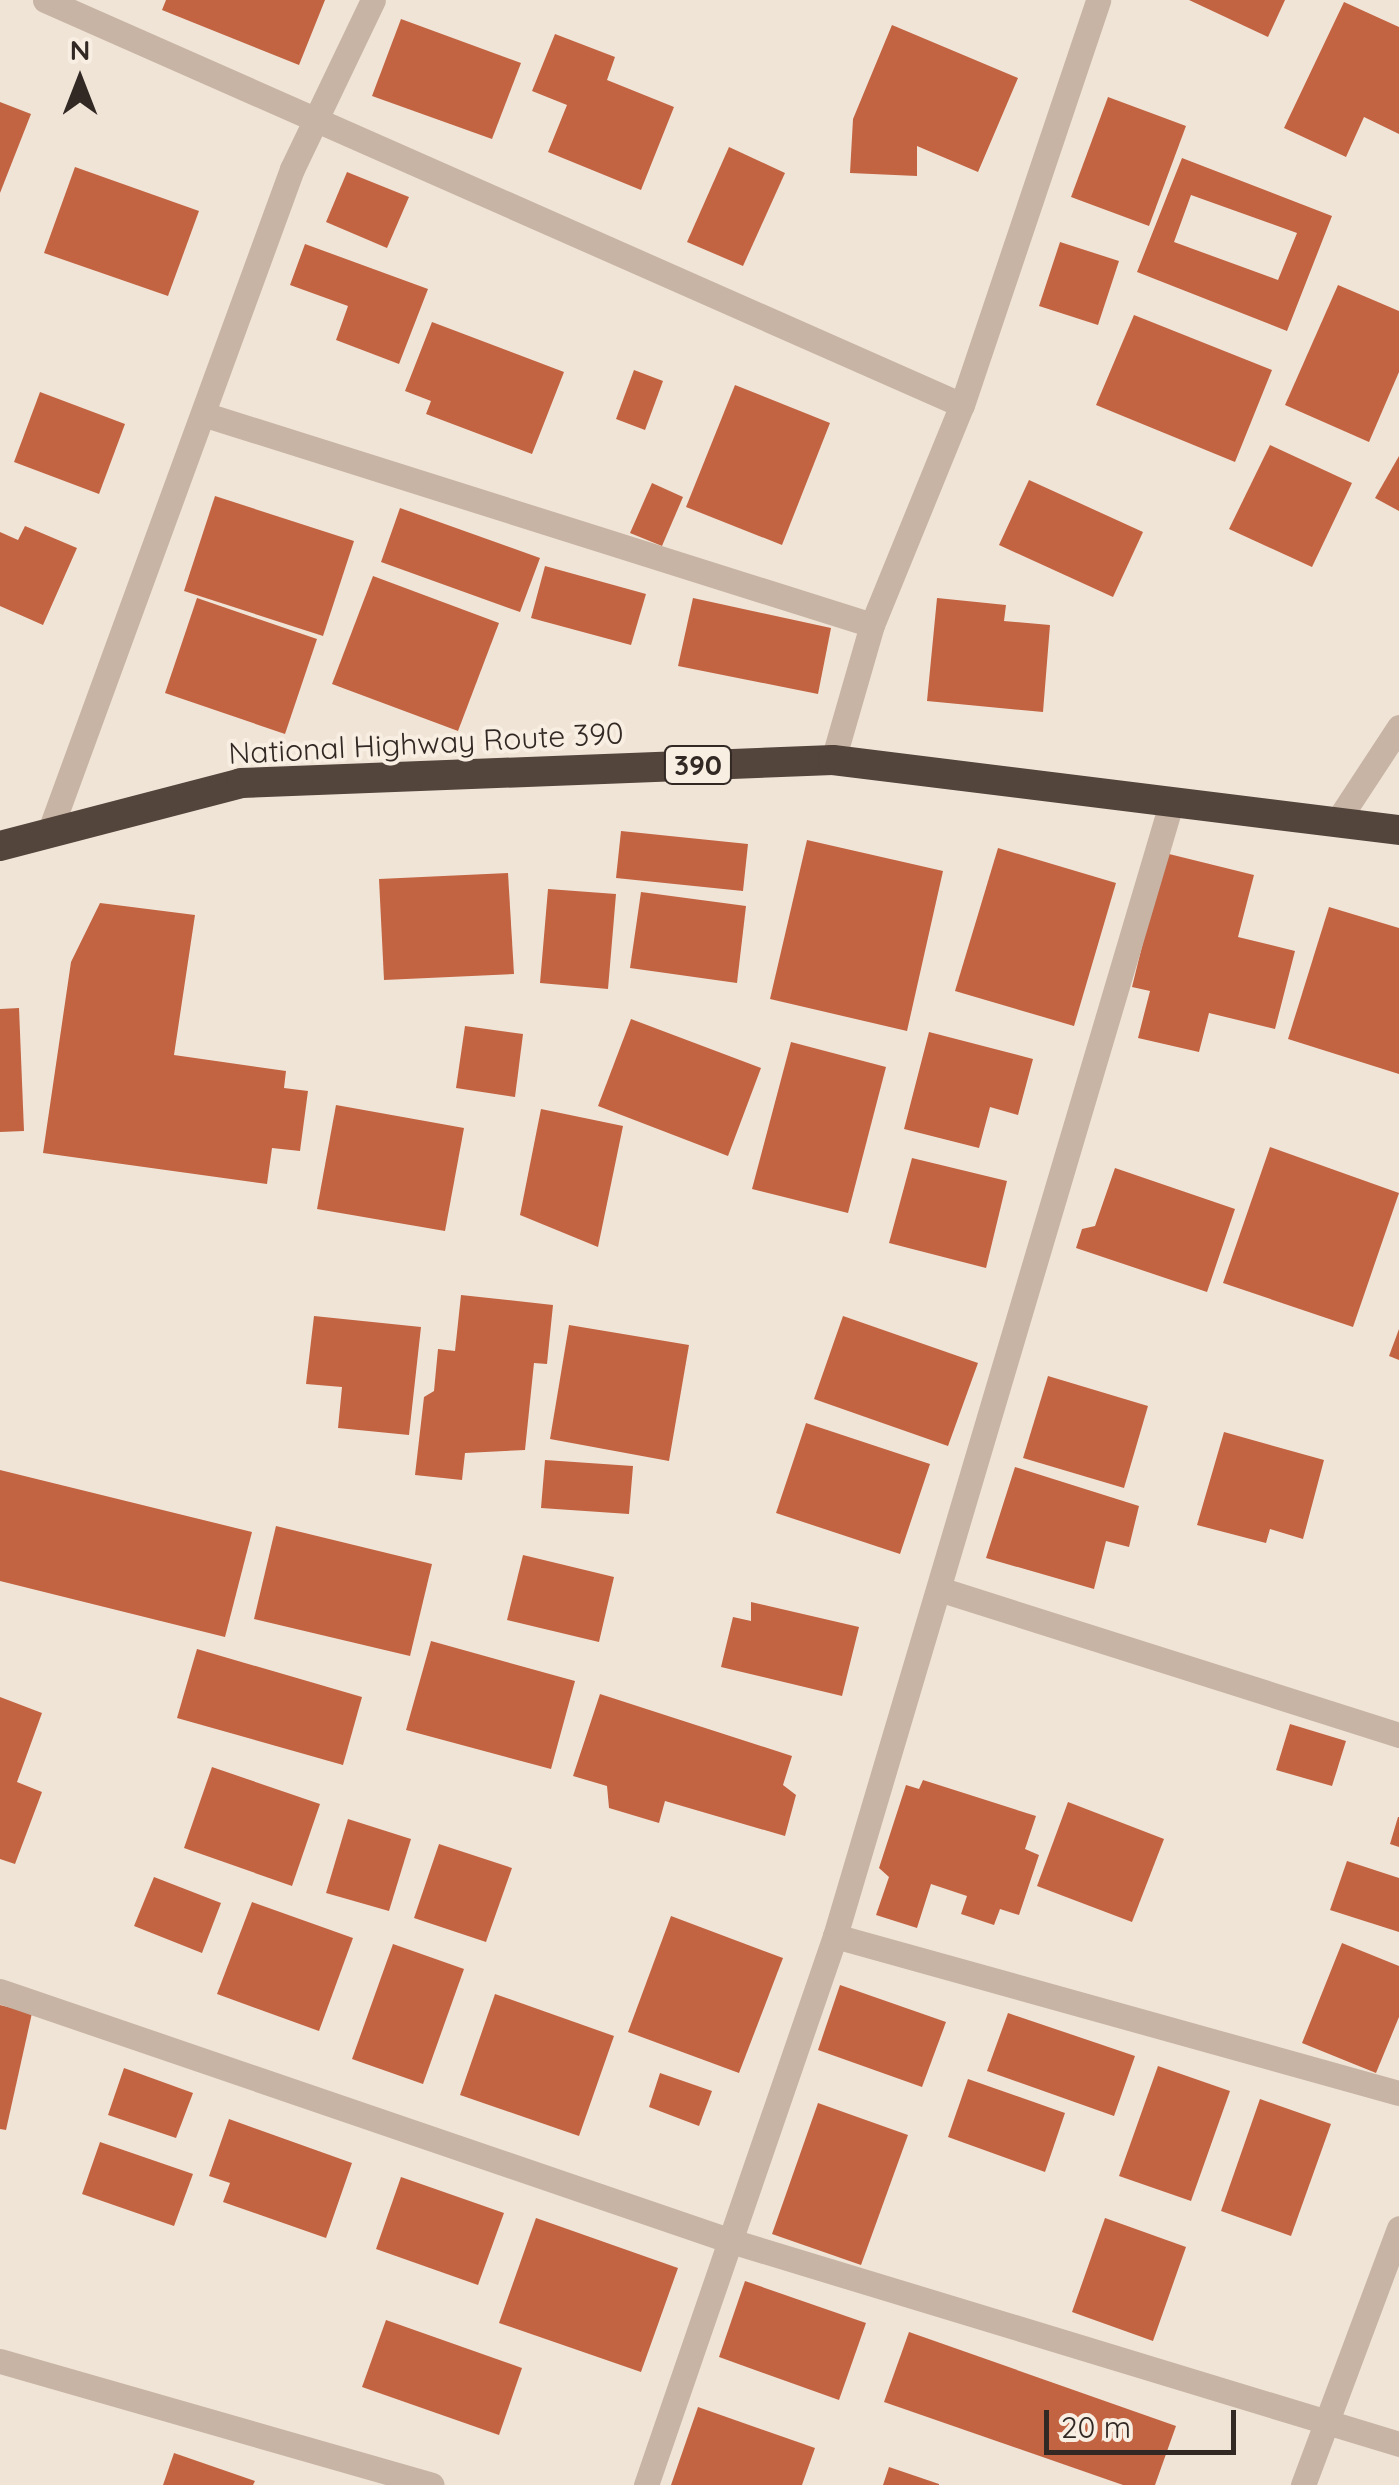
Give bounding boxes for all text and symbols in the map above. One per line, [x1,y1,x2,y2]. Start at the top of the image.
north arrow [30,30,130,130]
text: N [70,32,90,67]
street label: National Highway Route 390 [227,715,625,771]
road number: 390 [663,742,733,788]
scale bar [1049,2390,1242,2452]
text: 20 m [1061,2408,1131,2446]

